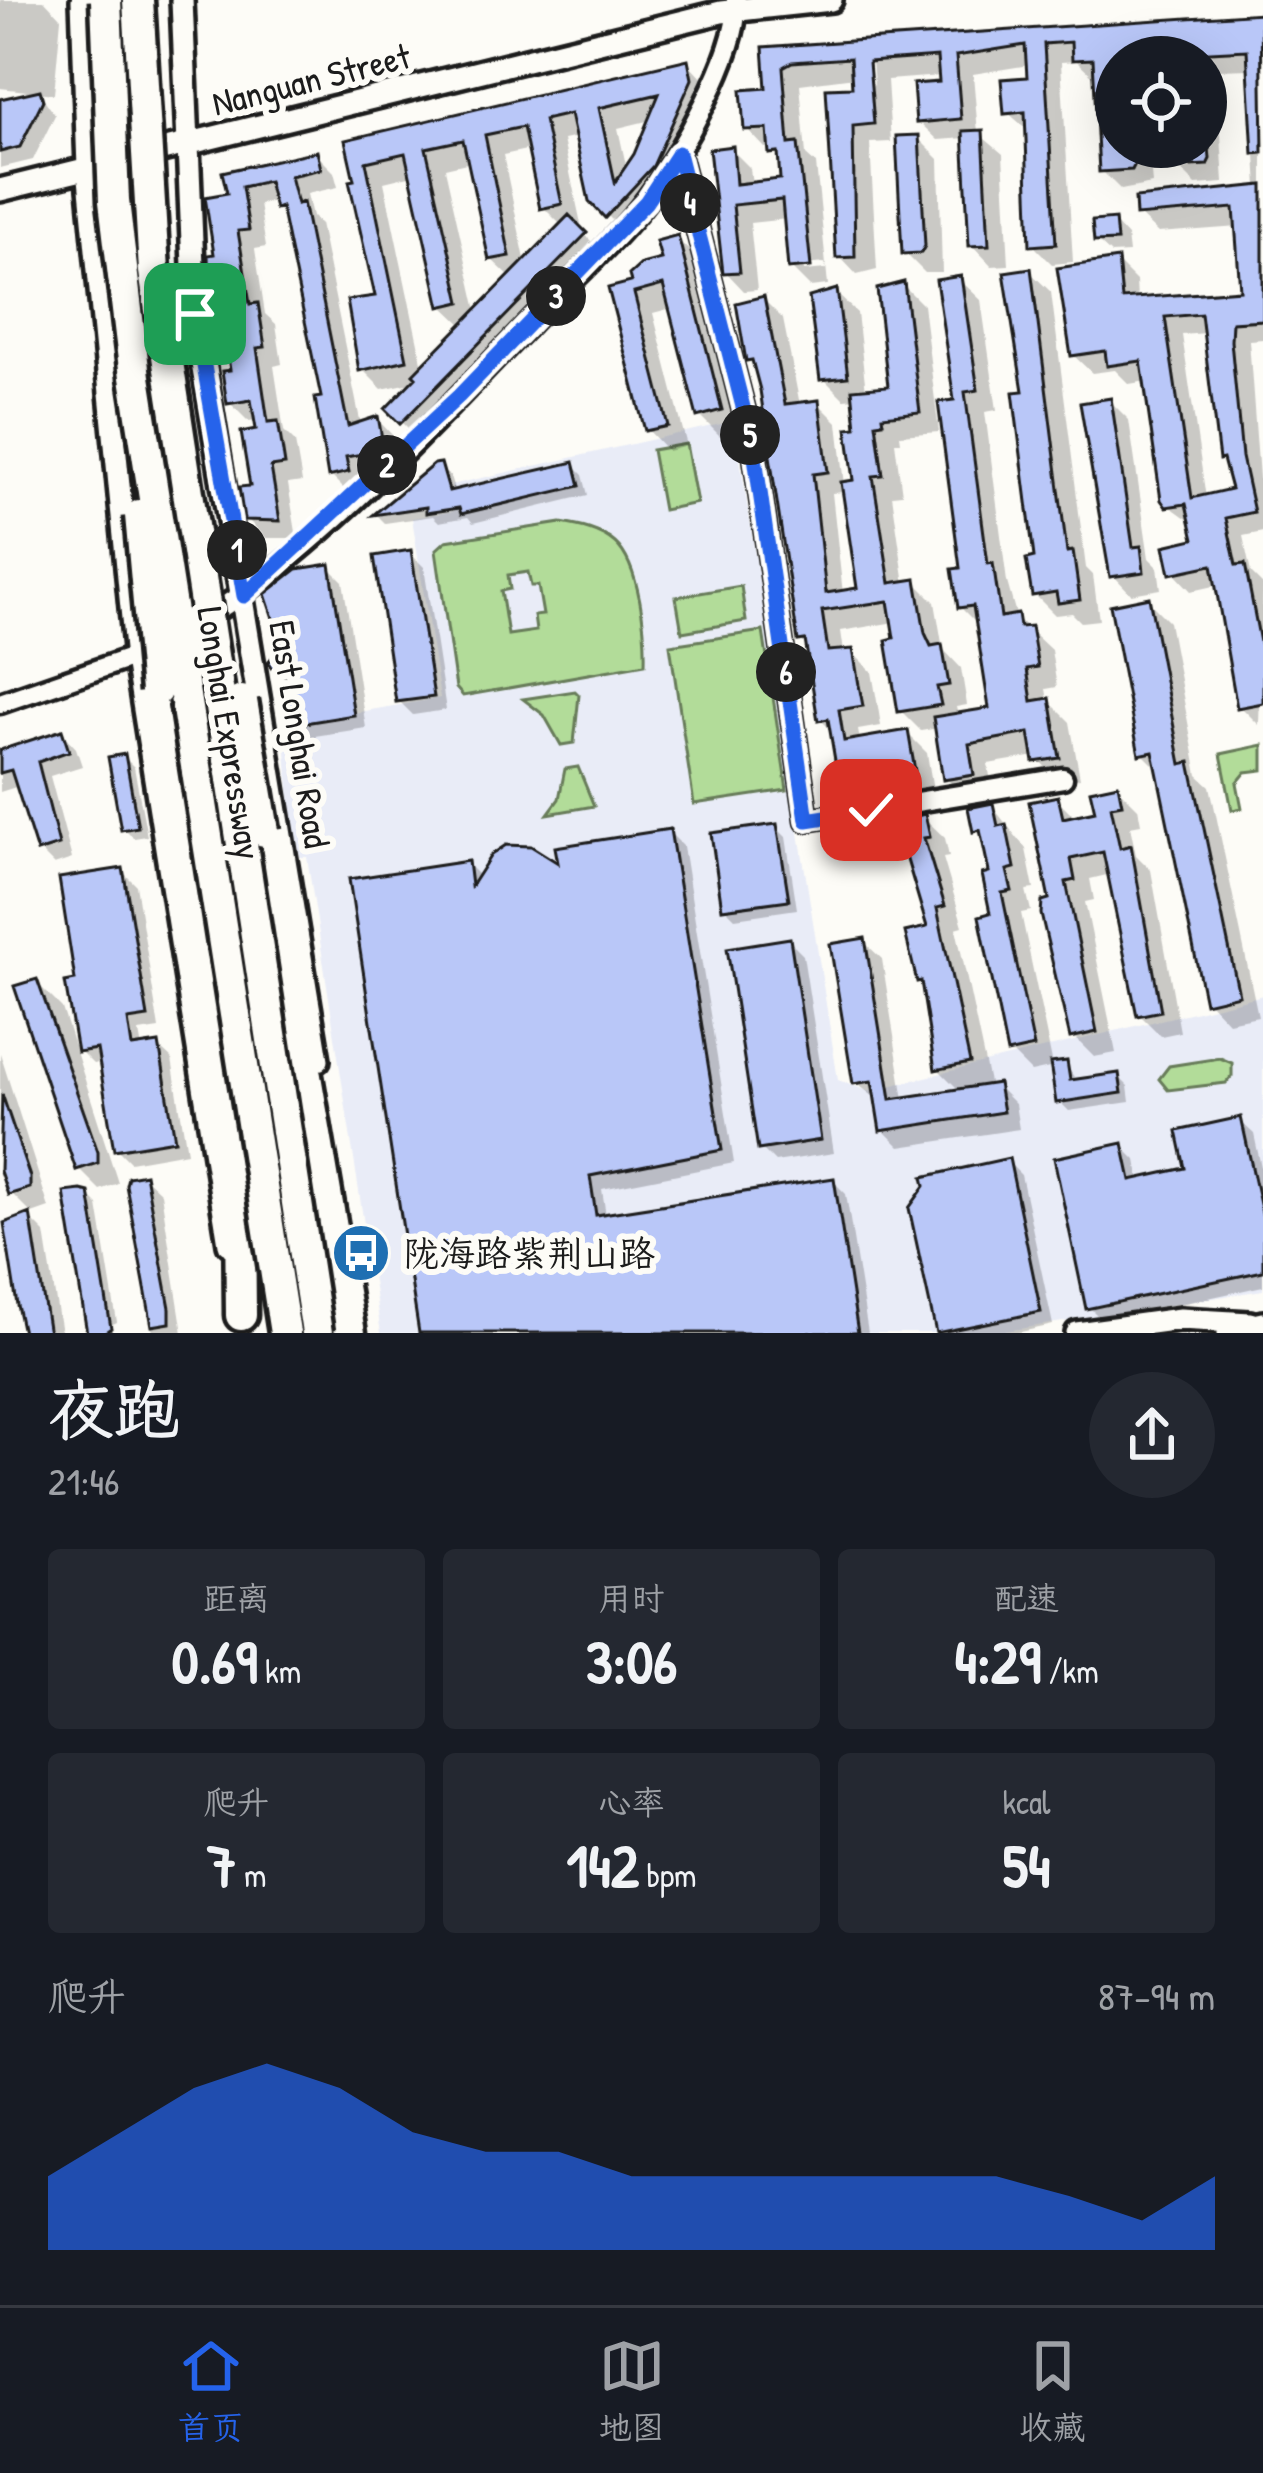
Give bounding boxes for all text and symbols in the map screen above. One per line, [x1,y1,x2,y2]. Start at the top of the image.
street label: Nanguan Street [207,30,416,127]
map controls [1095,36,1227,168]
button: locate [1095,36,1227,168]
pin: 4 [660,173,720,233]
text: 4 [684,181,696,225]
pin [144,263,246,365]
pin: 3 [526,266,586,326]
text: 3 [549,274,563,318]
icon: arrive [162,281,228,347]
pin: 5 [720,405,780,465]
text: 5 [743,413,757,457]
pin: 2 [357,435,417,495]
text: 2 [379,443,395,487]
pin: 1 [207,520,267,580]
text: 1 [231,528,243,572]
street label: Longhai Expressway [186,603,275,863]
street label: East Longhai Road [258,617,343,851]
pin: 6 [756,642,816,702]
text: 6 [779,650,793,694]
pin [820,759,922,861]
icon: check [838,777,904,843]
bus stop icon: 陇海路紫荆山路 [330,1222,392,1284]
place label: 陇海路紫荆山路 [403,1228,655,1277]
text: 夜跑 [48,1364,180,1454]
button: share [1089,1372,1215,1498]
text: 21:46 [48,1454,120,1507]
text: 距离 [204,1576,270,1620]
text: 用时 [599,1576,665,1620]
text: 配速 [994,1576,1060,1620]
text: 0.69 [172,1620,257,1702]
text: 3:06 [586,1620,677,1702]
text: 4:29 [954,1620,1041,1702]
text: km [257,1649,301,1693]
text: /km [1041,1649,1099,1693]
text: 爬升 [204,1780,270,1824]
text: 心率 [599,1780,665,1824]
text: kcal [1002,1780,1051,1824]
text: 7 [207,1824,236,1906]
text: 142 [566,1824,639,1906]
text: 54 [1003,1824,1050,1906]
text: m [236,1853,266,1897]
text: bpm [639,1853,697,1897]
text: 爬升 [48,1969,126,2022]
text: 87–94 m [1098,1969,1215,2022]
tab: 首页 [178,2333,244,2449]
tab: 地图 [599,2333,665,2449]
tab: 收藏 [1020,2333,1086,2449]

